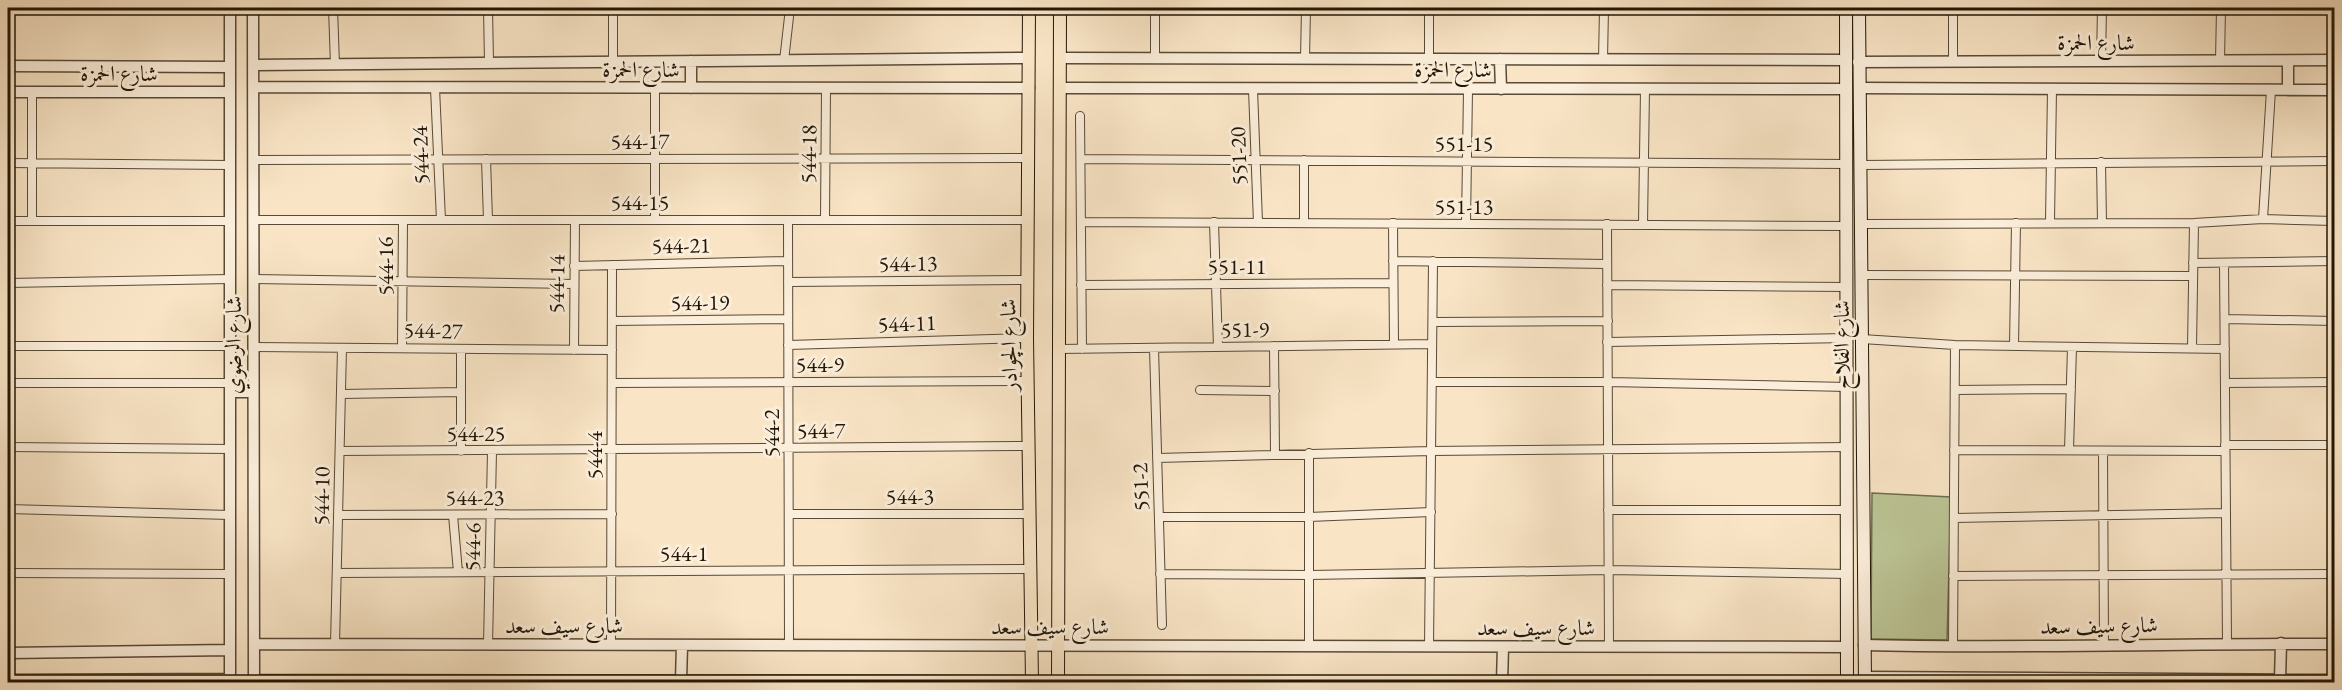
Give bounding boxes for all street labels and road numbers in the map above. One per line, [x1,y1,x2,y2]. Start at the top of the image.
street label: شارع الحمزة [2057,28,2135,61]
street label: شارع الحمزة [602,55,680,88]
street label: شارع الحمزة [1414,55,1492,88]
street label: شارع الحمزة [80,59,158,92]
street label: 544-18 [793,124,824,184]
street label: 544-24 [405,125,436,185]
street label: 551-20 [1223,126,1254,186]
street label: 544-17 [611,127,670,156]
street label: 551-15 [1435,129,1493,158]
street label: 544-15 [611,188,669,217]
street label: 551-13 [1435,192,1493,221]
street label: 544-21 [651,230,711,261]
street label: 544-16 [371,236,400,295]
street label: 544-13 [878,248,938,279]
street label: 551-11 [1208,252,1266,281]
street label: 544-14 [541,254,572,314]
street label: 544-19 [670,287,730,318]
street label: شارع الرضوي [219,296,252,394]
street label: شارع الچوادر [993,299,1028,393]
street label: شارع الفلاح [1827,300,1861,390]
street label: 544-11 [877,308,937,339]
street label: 544-27 [403,315,463,346]
street label: 551-9 [1221,315,1270,344]
street label: 544-9 [796,350,845,379]
street label: 544-2 [757,408,786,457]
street label: 544-7 [797,416,846,445]
street label: 544-25 [447,419,505,448]
street label: 544-4 [580,430,609,479]
street label: 551-2 [1125,462,1156,512]
street label: 544-10 [306,466,337,526]
street label: 544-3 [886,482,934,511]
street label: 544-23 [446,483,504,512]
street label: 544-6 [458,522,487,571]
street label: 544-1 [660,539,708,568]
street label: شارع سيف سعد [2040,610,2158,645]
street label: شارع سيف سعد [505,611,623,644]
street label: شارع سيف سعد [991,612,1109,645]
street label: شارع سيف سعد [1477,613,1595,646]

